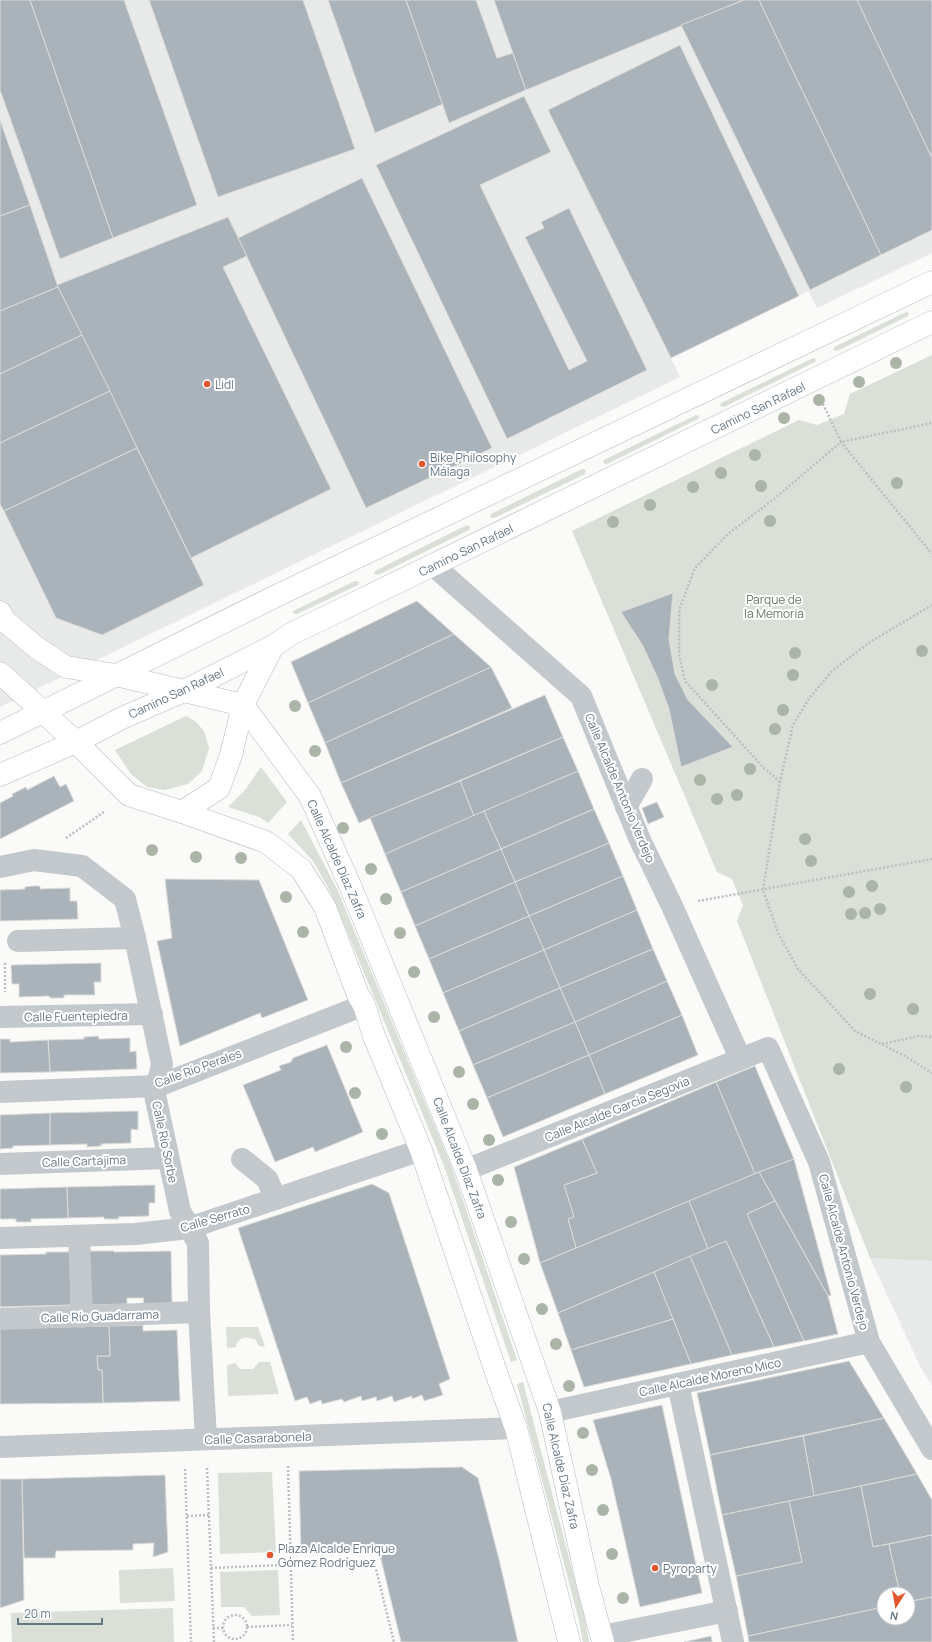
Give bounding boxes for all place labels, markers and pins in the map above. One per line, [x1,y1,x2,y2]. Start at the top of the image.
place label: Lidl [215,376,234,393]
marker: Lidl [202,379,212,389]
place label: Bike Philosophy Málaga [430,449,517,480]
marker: Bike Philosophy Málaga [417,459,427,469]
place label: Plaza Alcalde Enrique Gómez Rodríguez [278,1540,395,1571]
marker: Plaza Alcalde Enrique Gómez Rodríguez [265,1550,275,1560]
place label: Pyroparty [663,1560,718,1577]
marker: Pyroparty [650,1563,660,1573]

